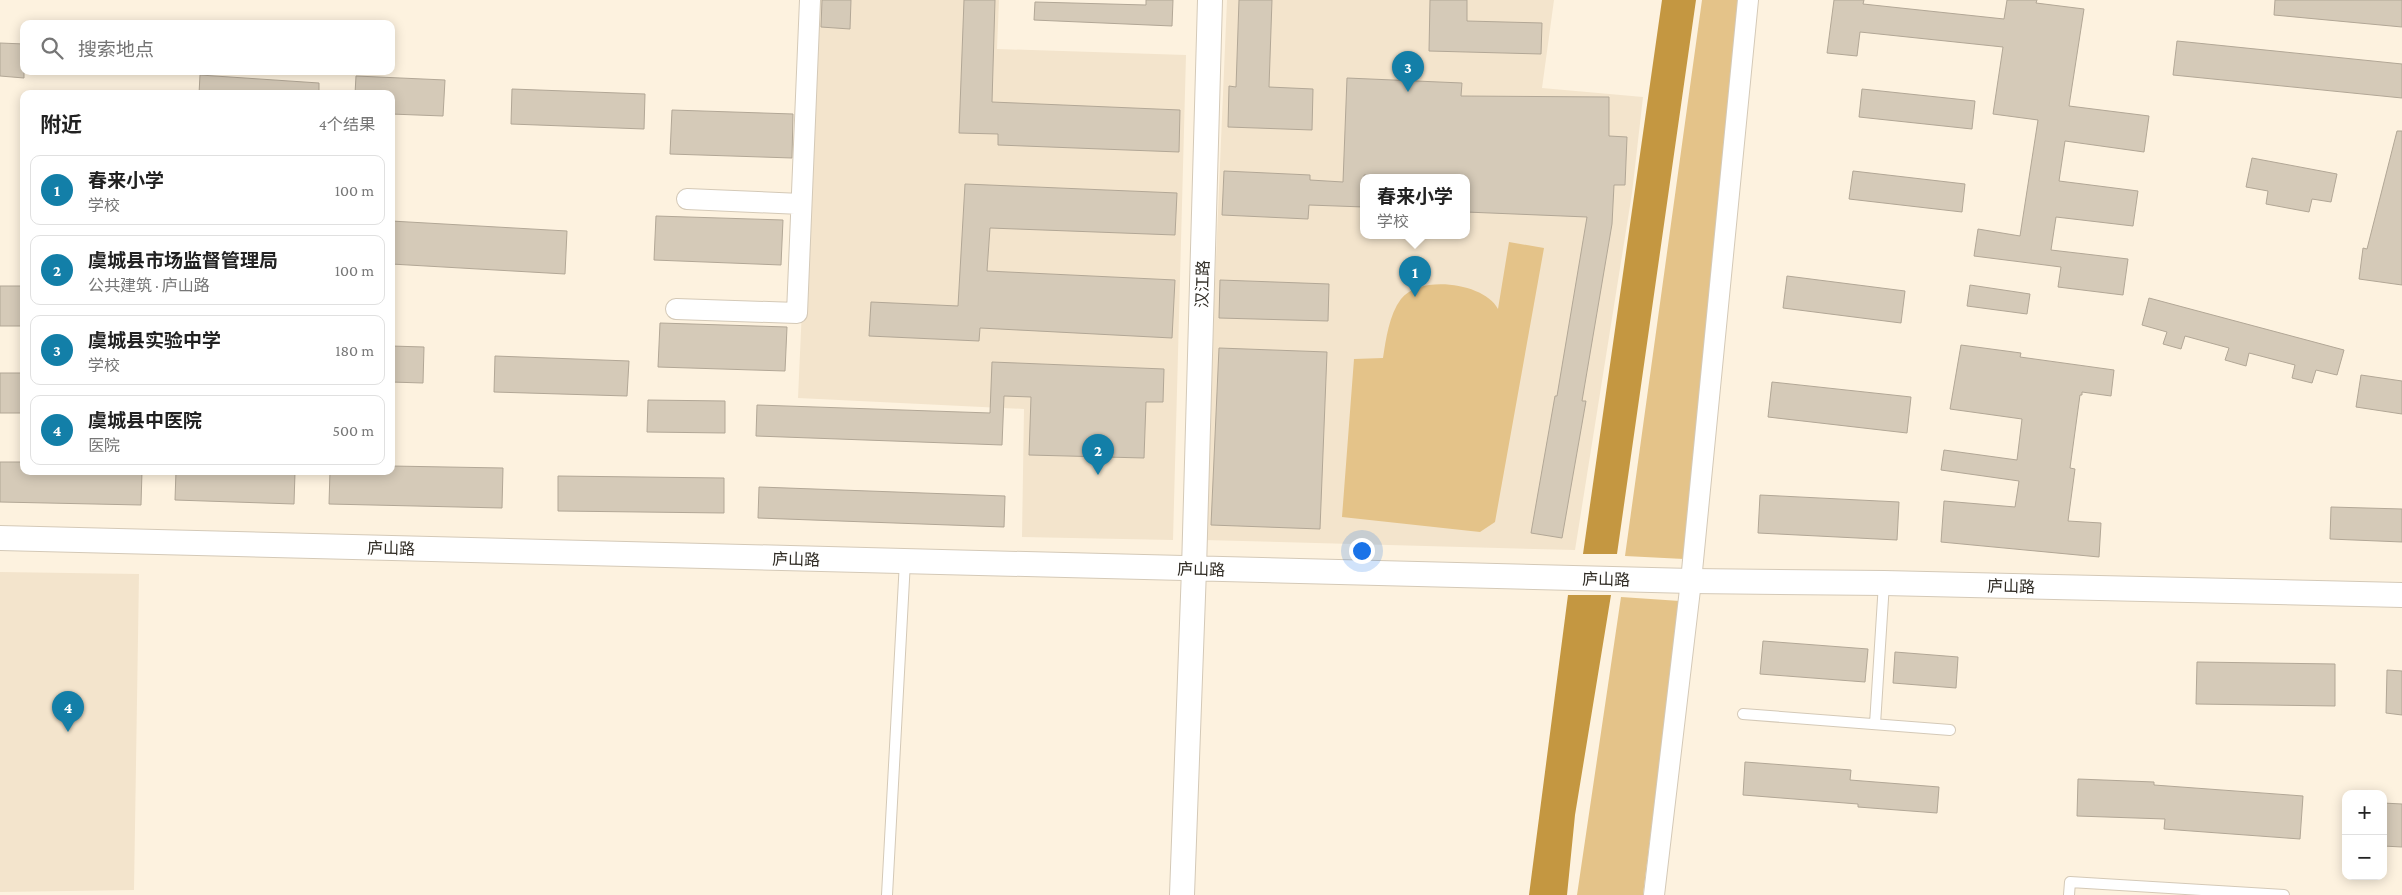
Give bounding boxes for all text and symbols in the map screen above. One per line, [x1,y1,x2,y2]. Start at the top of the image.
search box [20,20,395,75]
icon: search [38,34,66,62]
text: 搜索地点 [78,39,154,60]
pin: 3 [1392,51,1424,92]
text: 附近 [40,113,82,137]
text: 4个结果 [319,116,375,133]
text: 春来小学 [88,170,164,191]
popup [1360,174,1470,239]
text: 1 [54,182,60,199]
text: 100 m [335,182,374,199]
text: 春来小学 [1377,186,1453,207]
text: 学校 [88,197,120,214]
text: 学校 [1377,213,1409,230]
text: 虞城县市场监督管理局 [88,250,278,271]
pin: 1 [1399,256,1431,297]
street label: 汉江路 [1193,260,1212,308]
text: 2 [53,262,61,279]
text: 100 m [335,262,374,279]
text: 公共建筑 · 庐山路 [88,277,210,294]
text: 虞城县实验中学 [88,330,221,351]
text: 3 [53,342,61,359]
text: 180 m [335,342,374,359]
text: 学校 [88,357,120,374]
text: 虞城县中医院 [88,410,202,431]
text: 4 [53,422,61,439]
text: 500 m [333,422,374,439]
pin: 2 [1082,434,1114,475]
text: 医院 [88,437,120,454]
your location [1349,538,1375,564]
street label: 庐山路 [367,540,415,557]
street label: 庐山路 [772,551,820,568]
street label: 庐山路 [1177,561,1225,578]
street label: 庐山路 [1582,571,1630,588]
street label: 庐山路 [1987,578,2035,595]
pin: 4 [52,691,84,732]
map controls [2342,790,2387,880]
button: + [2342,790,2387,835]
button: − [2342,835,2387,880]

